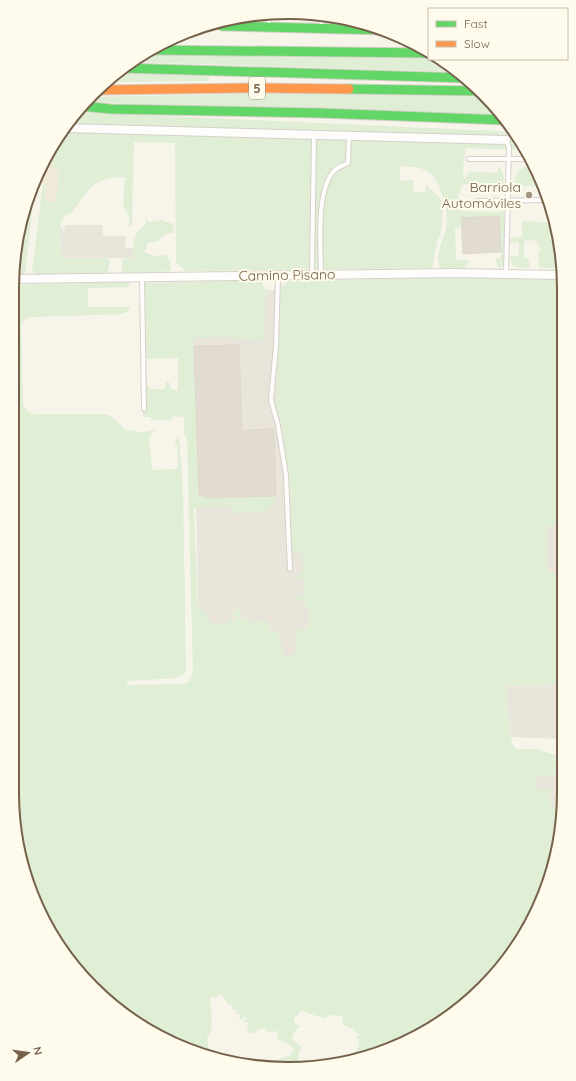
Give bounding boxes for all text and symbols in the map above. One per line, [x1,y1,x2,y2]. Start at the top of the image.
legend [428,8,568,60]
text: Fast [464,16,488,31]
text: Slow [464,36,490,51]
road number: 5 [249,77,265,99]
place label: Barriola Automóviles [442,178,521,212]
marker: Barriola Automóviles [524,190,534,200]
street label: Camino Pisano [238,265,336,285]
north arrow [8,1033,48,1073]
text: N [30,1045,45,1056]

